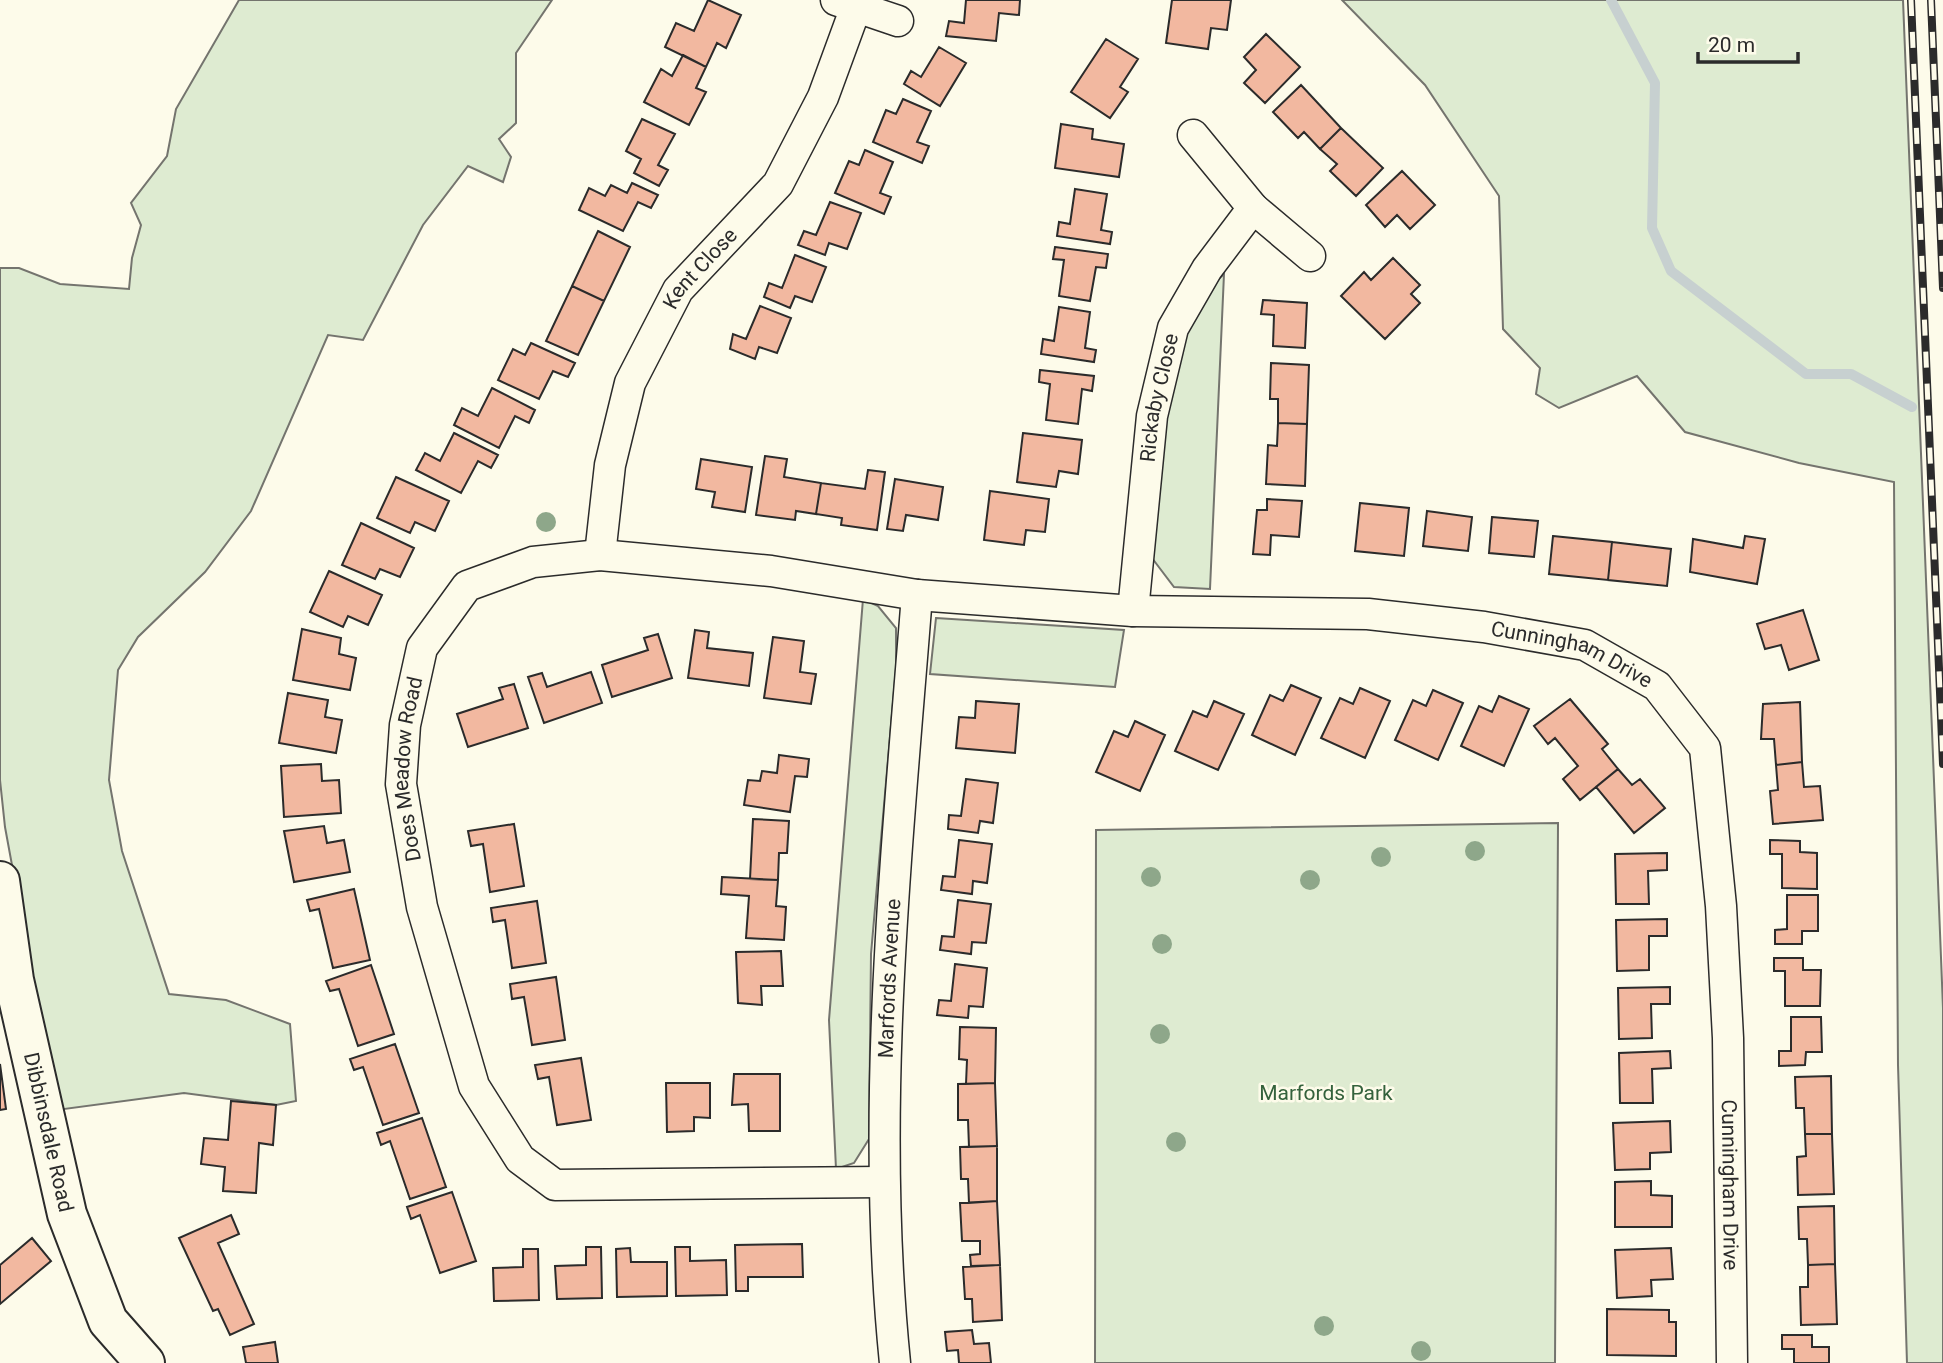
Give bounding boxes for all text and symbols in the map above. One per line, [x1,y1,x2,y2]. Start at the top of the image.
scale bar [1698,21,1798,65]
text: 20 m [1708,33,1755,57]
street label: Kent Close [658,223,742,313]
street label: Rickaby Close [1136,331,1183,463]
street label: Cunningham Drive [1489,616,1657,693]
street label: Does Meadow Road [389,674,427,863]
street label: Marfords Avenue [874,898,905,1059]
street label: Dibbinsdale Road [19,1050,78,1214]
park label: Marfords Park [1259,1081,1393,1105]
street label: Cunningham Drive [1717,1099,1743,1270]

